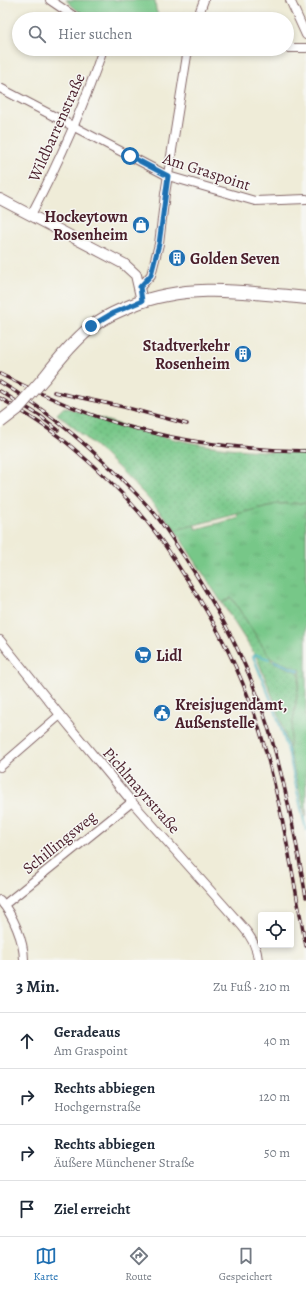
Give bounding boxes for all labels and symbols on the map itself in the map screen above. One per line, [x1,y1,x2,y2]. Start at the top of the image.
street label: Wildbarrenstraße [23,70,91,186]
route start [121,147,139,165]
street label: Am Graspoint [159,147,253,196]
place label: Hockeytown Rosenheim [44,206,129,246]
shop icon: Hockeytown Rosenheim [131,215,151,235]
building icon: Golden Seven [167,248,187,268]
place label: Golden Seven [190,248,280,270]
route end [82,317,100,335]
place label: Stadtverkehr Rosenheim [143,335,231,375]
building icon: Stadtverkehr Rosenheim [233,344,253,364]
supermarket icon: Lidl [133,645,153,665]
place label: Lidl [156,645,183,667]
place label: Kreisjugendamt, Außenstelle [174,694,287,734]
public building icon: Kreisjugendamt, Außenstelle [152,703,172,723]
street label: Pichlmayrstraße [98,743,185,839]
street label: Schillingsweg [18,806,101,880]

